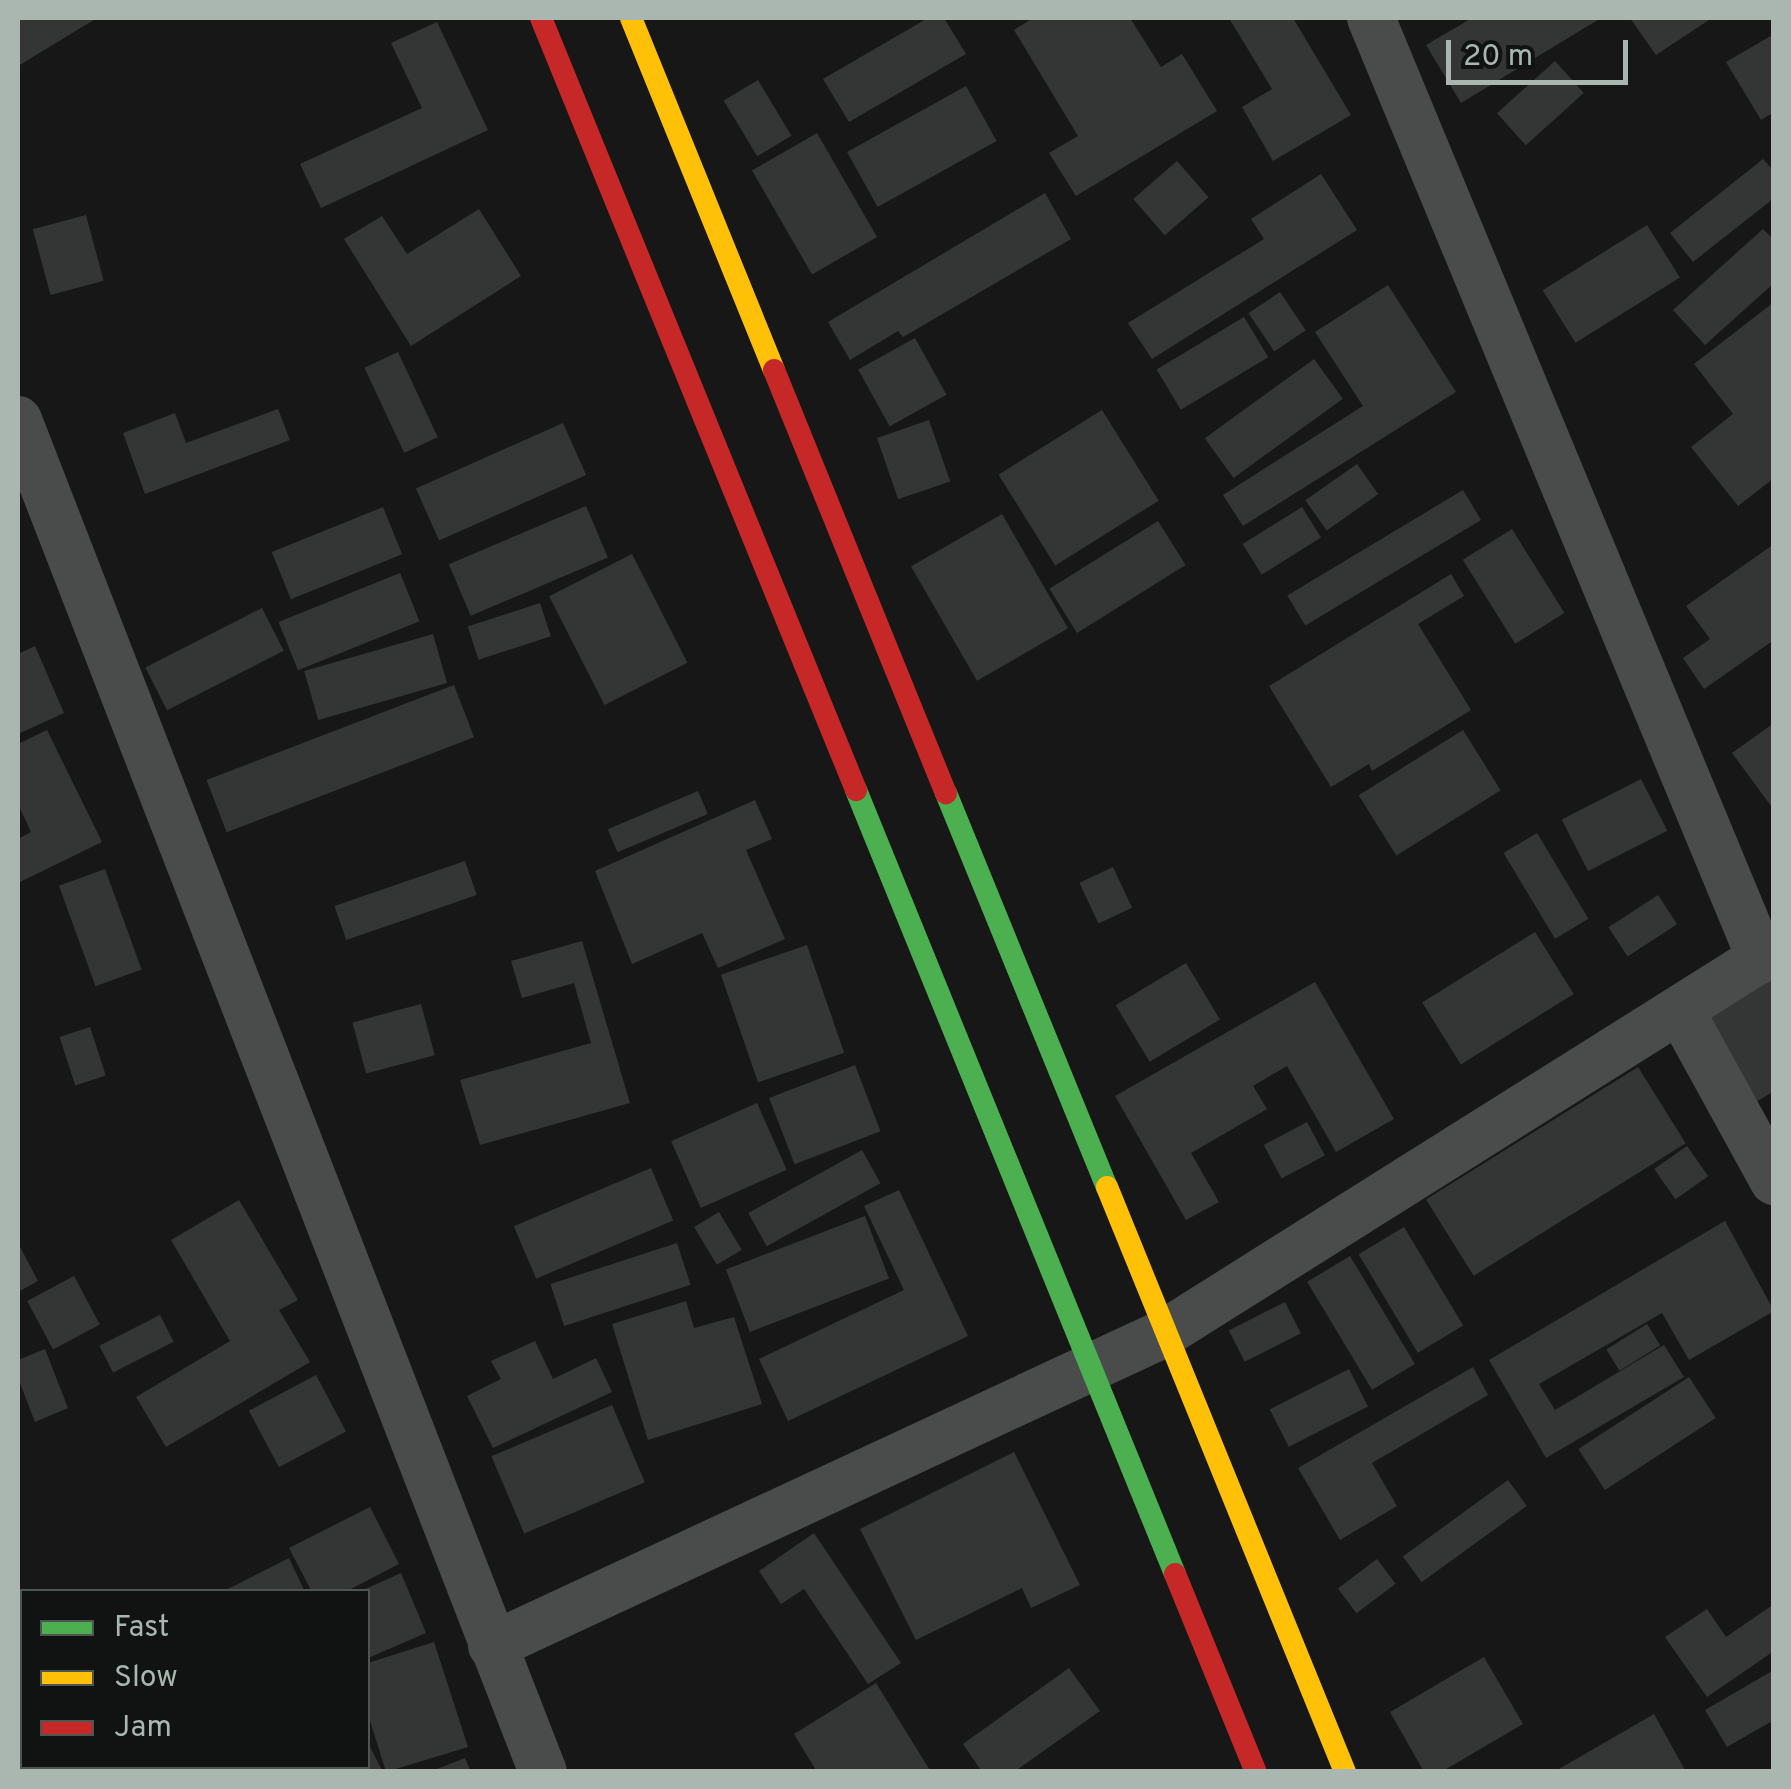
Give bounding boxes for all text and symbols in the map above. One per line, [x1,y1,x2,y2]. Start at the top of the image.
scale bar [1451,20,1634,82]
text: 20 m [1463,39,1533,76]
legend [20,1589,370,1769]
text: Fast [114,1610,169,1647]
text: Slow [114,1660,178,1697]
text: Jam [114,1710,172,1747]

